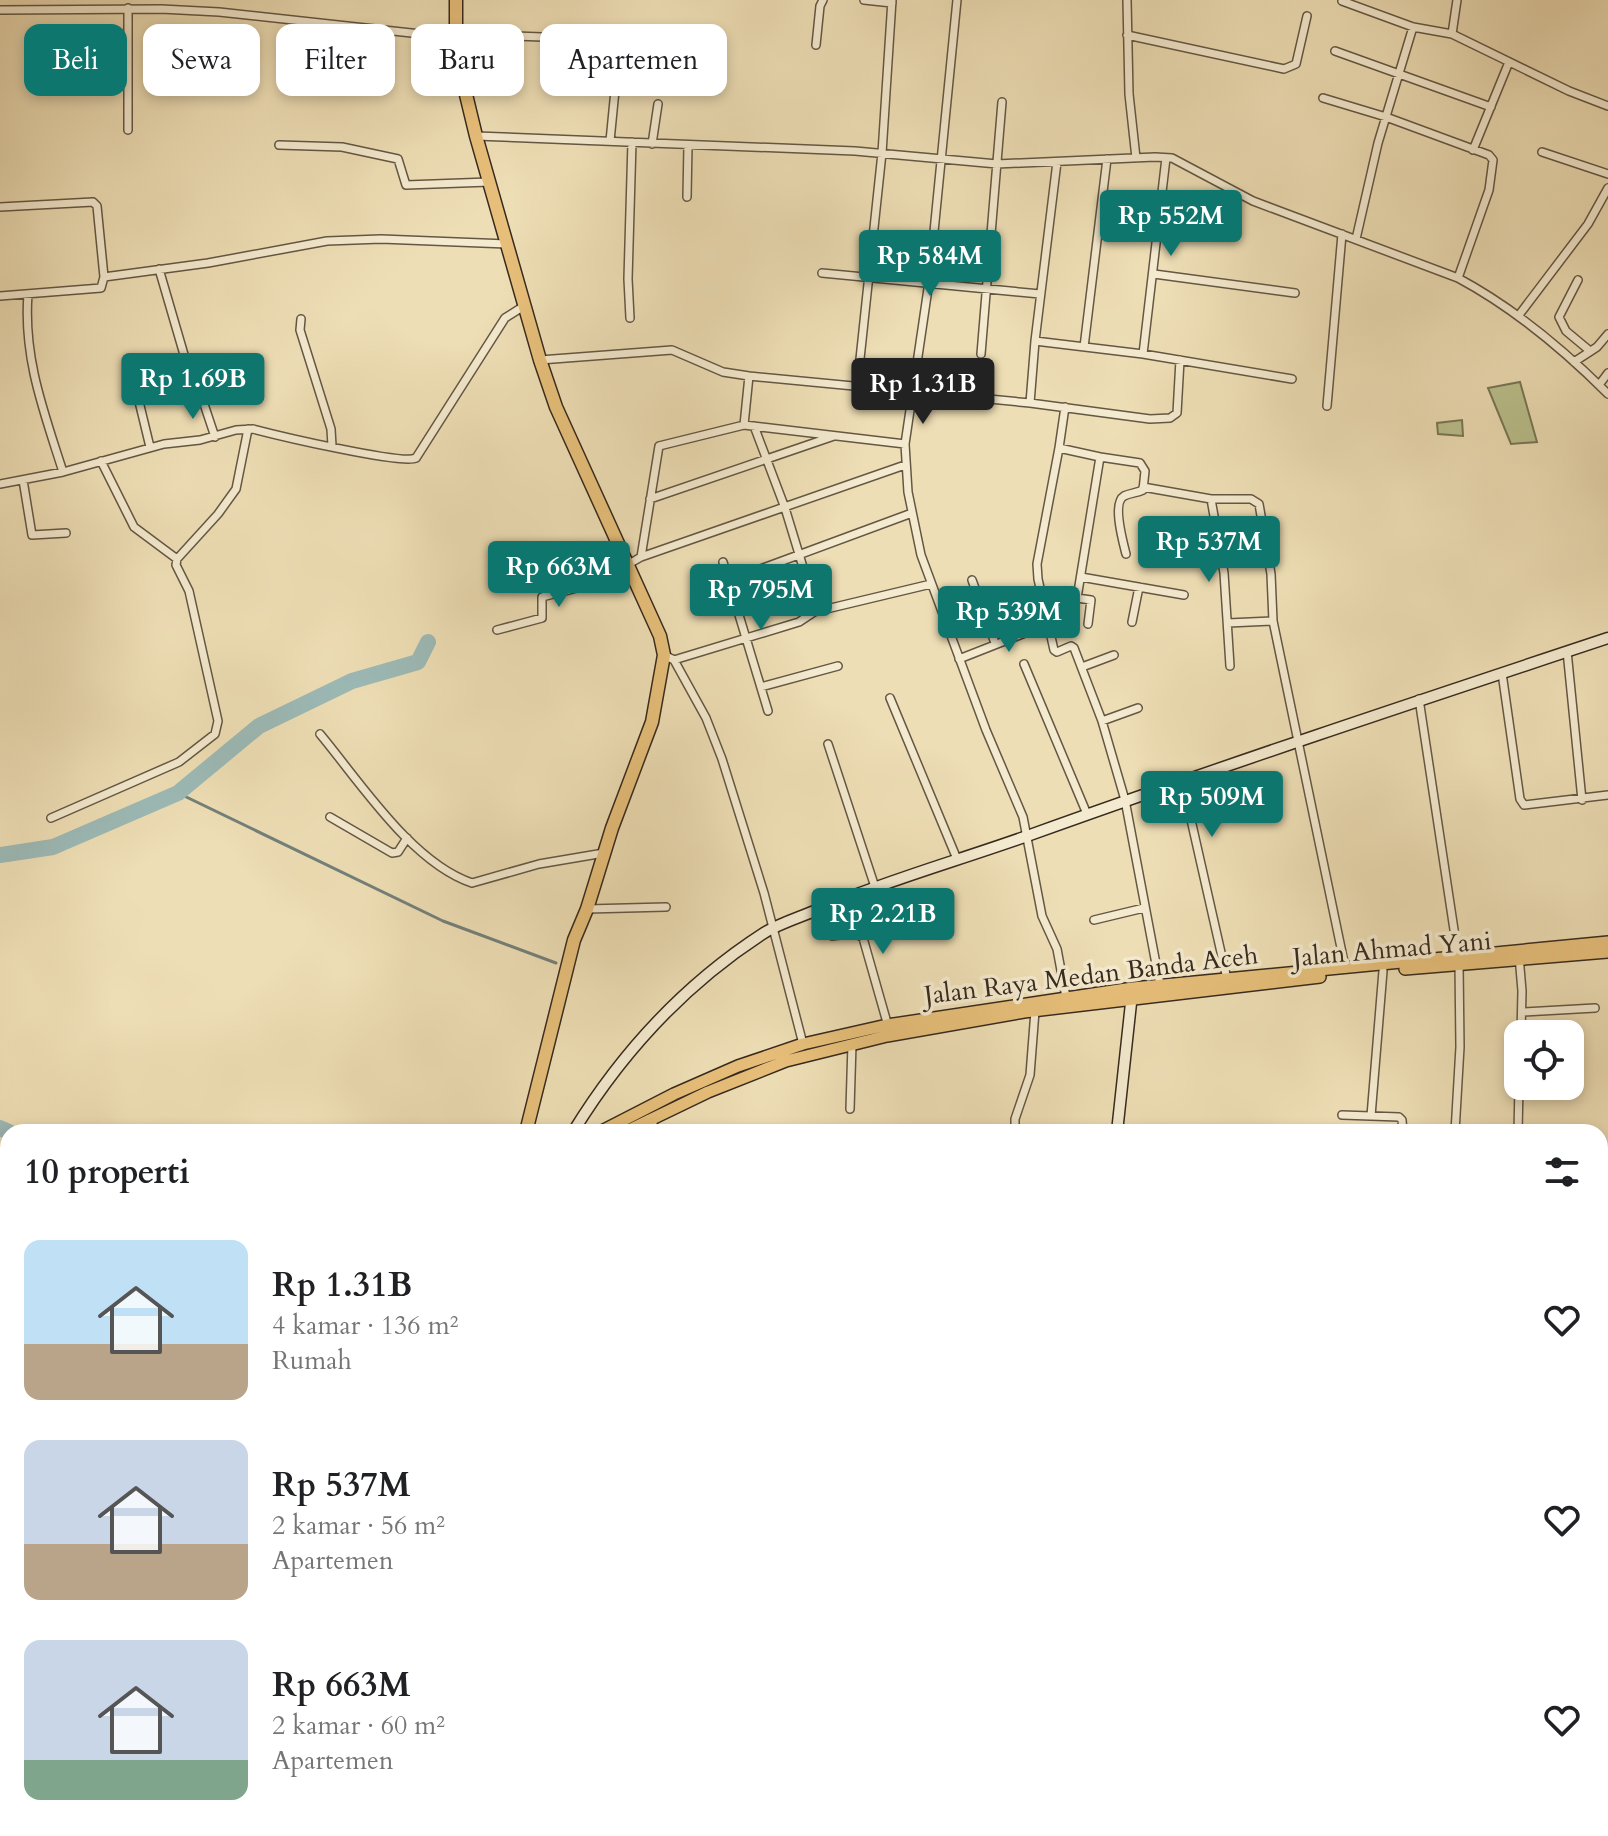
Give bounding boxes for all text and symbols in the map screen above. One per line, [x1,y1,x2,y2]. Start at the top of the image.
chip: Beli [24,24,127,96]
chip: Sewa [143,24,260,96]
chip: Filter [276,24,395,96]
chip: Baru [411,24,524,96]
chip: Apartemen [540,24,727,96]
pin: Rp 552M [1097,190,1245,258]
text: Rp 552M [1118,198,1224,233]
pin: Rp 584M [856,230,1004,298]
text: Rp 584M [877,238,983,273]
pin: Rp 1.69B [110,353,276,421]
pin: Rp 1.31B [840,358,1006,426]
text: Rp 1.69B [139,361,247,396]
text: Rp 1.31B [869,366,977,401]
pin: Rp 537M [1135,516,1283,584]
text: Rp 537M [1156,524,1262,559]
pin: Rp 663M [485,541,633,609]
text: Rp 663M [506,549,612,584]
pin: Rp 795M [687,564,835,632]
text: Rp 795M [708,572,814,607]
pin: Rp 539M [935,586,1083,654]
text: Rp 539M [956,594,1062,629]
pin: Rp 509M [1138,771,1286,839]
text: Rp 509M [1159,779,1265,814]
pin: Rp 2.21B [800,888,966,956]
text: Rp 2.21B [829,896,937,931]
street label: Jalan Ahmad Yani [1287,923,1493,975]
street label: Jalan Raya Medan Banda Aceh [918,937,1260,1013]
map controls [1504,1020,1584,1100]
button: locate [1504,1020,1584,1100]
text: 10 properti [24,1149,190,1195]
icon: filters [1540,1150,1584,1194]
text: Rp 1.31B [272,1262,412,1308]
icon: home [88,1272,184,1368]
icon: heart [1540,1298,1584,1342]
text: 4 kamar · 136 m² [272,1308,458,1343]
text: Rumah [272,1343,352,1378]
text: Rp 537M [272,1462,411,1508]
icon: home [88,1472,184,1568]
icon: heart [1540,1498,1584,1542]
text: 2 kamar · 56 m² [272,1508,445,1543]
text: Apartemen [272,1543,394,1578]
text: Rp 663M [272,1662,411,1708]
icon: home [88,1672,184,1768]
icon: heart [1540,1698,1584,1742]
text: 2 kamar · 60 m² [272,1708,445,1743]
text: Apartemen [272,1743,394,1778]

